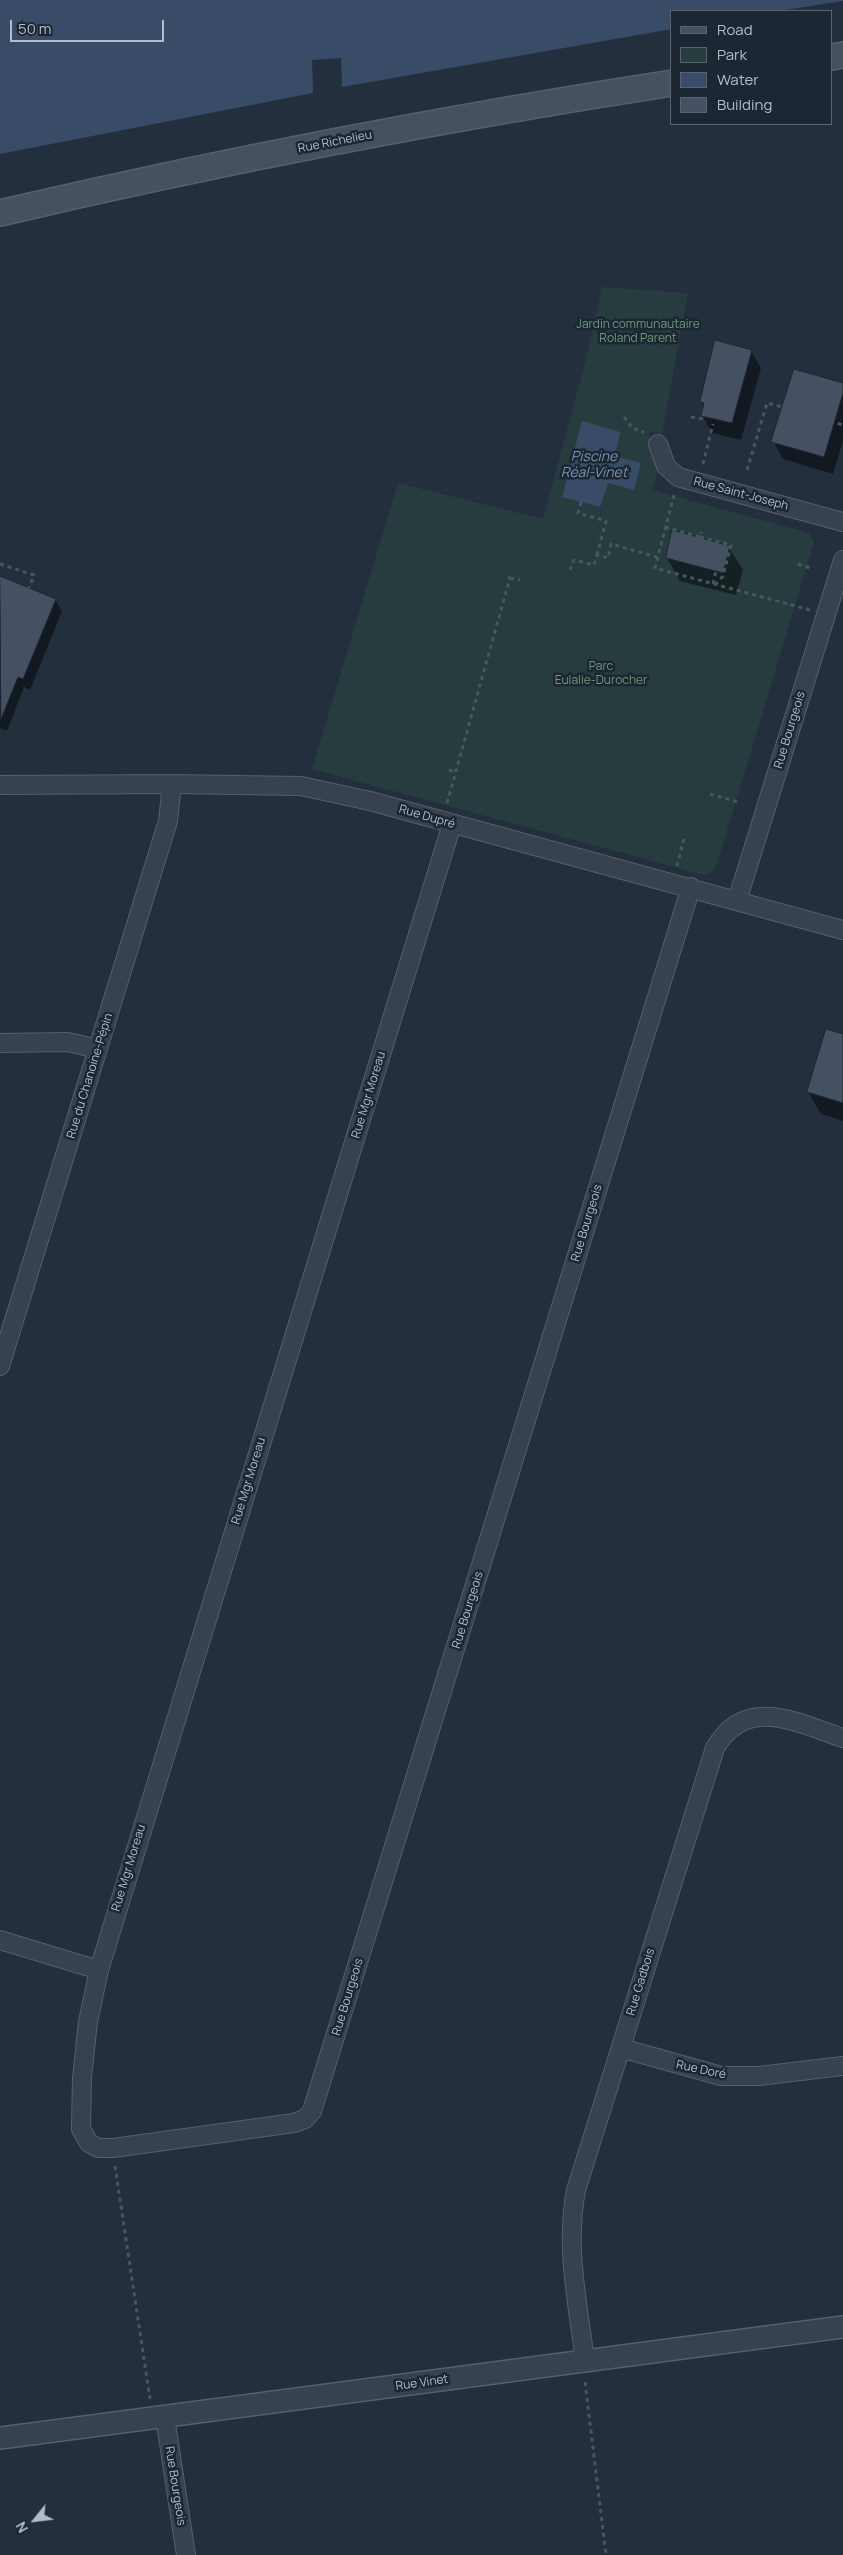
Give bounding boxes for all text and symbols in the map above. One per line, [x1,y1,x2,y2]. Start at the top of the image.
scale bar [12,10,166,42]
legend [670,10,833,125]
text: 50 m [18,18,52,39]
text: Road [717,19,753,40]
text: Park [717,44,747,65]
text: Water [717,69,759,90]
text: Building [717,94,772,115]
street label: Rue Richelieu [297,128,373,156]
park label: Jardin communautaire Roland Parent [576,318,700,346]
water label: Piscine Réal-Vinet [561,449,627,482]
street label: Rue Saint-Joseph [692,474,790,514]
park label: Parc Eulalie-Durocher [555,660,647,688]
street label: Rue Bourgeois [771,690,809,770]
street label: Rue Dupré [397,802,457,832]
street label: Rue du Chanoine-Pépin [64,1012,116,1140]
street label: Rue Mgr Moreau [349,1050,389,1140]
street label: Rue Bourgeois [568,1183,606,1263]
street label: Rue Mgr Moreau [229,1436,269,1526]
street label: Rue Bourgeois [449,1570,487,1650]
street label: Rue Mgr Moreau [109,1823,149,1913]
street label: Rue Gadbois [624,1947,658,2017]
street label: Rue Bourgeois [329,1957,367,2037]
street label: Rue Doré [675,2058,727,2082]
street label: Rue Vinet [395,2372,449,2394]
street label: Rue Bourgeois [162,2445,188,2527]
north arrow [10,2495,60,2545]
text: N [11,2519,32,2537]

